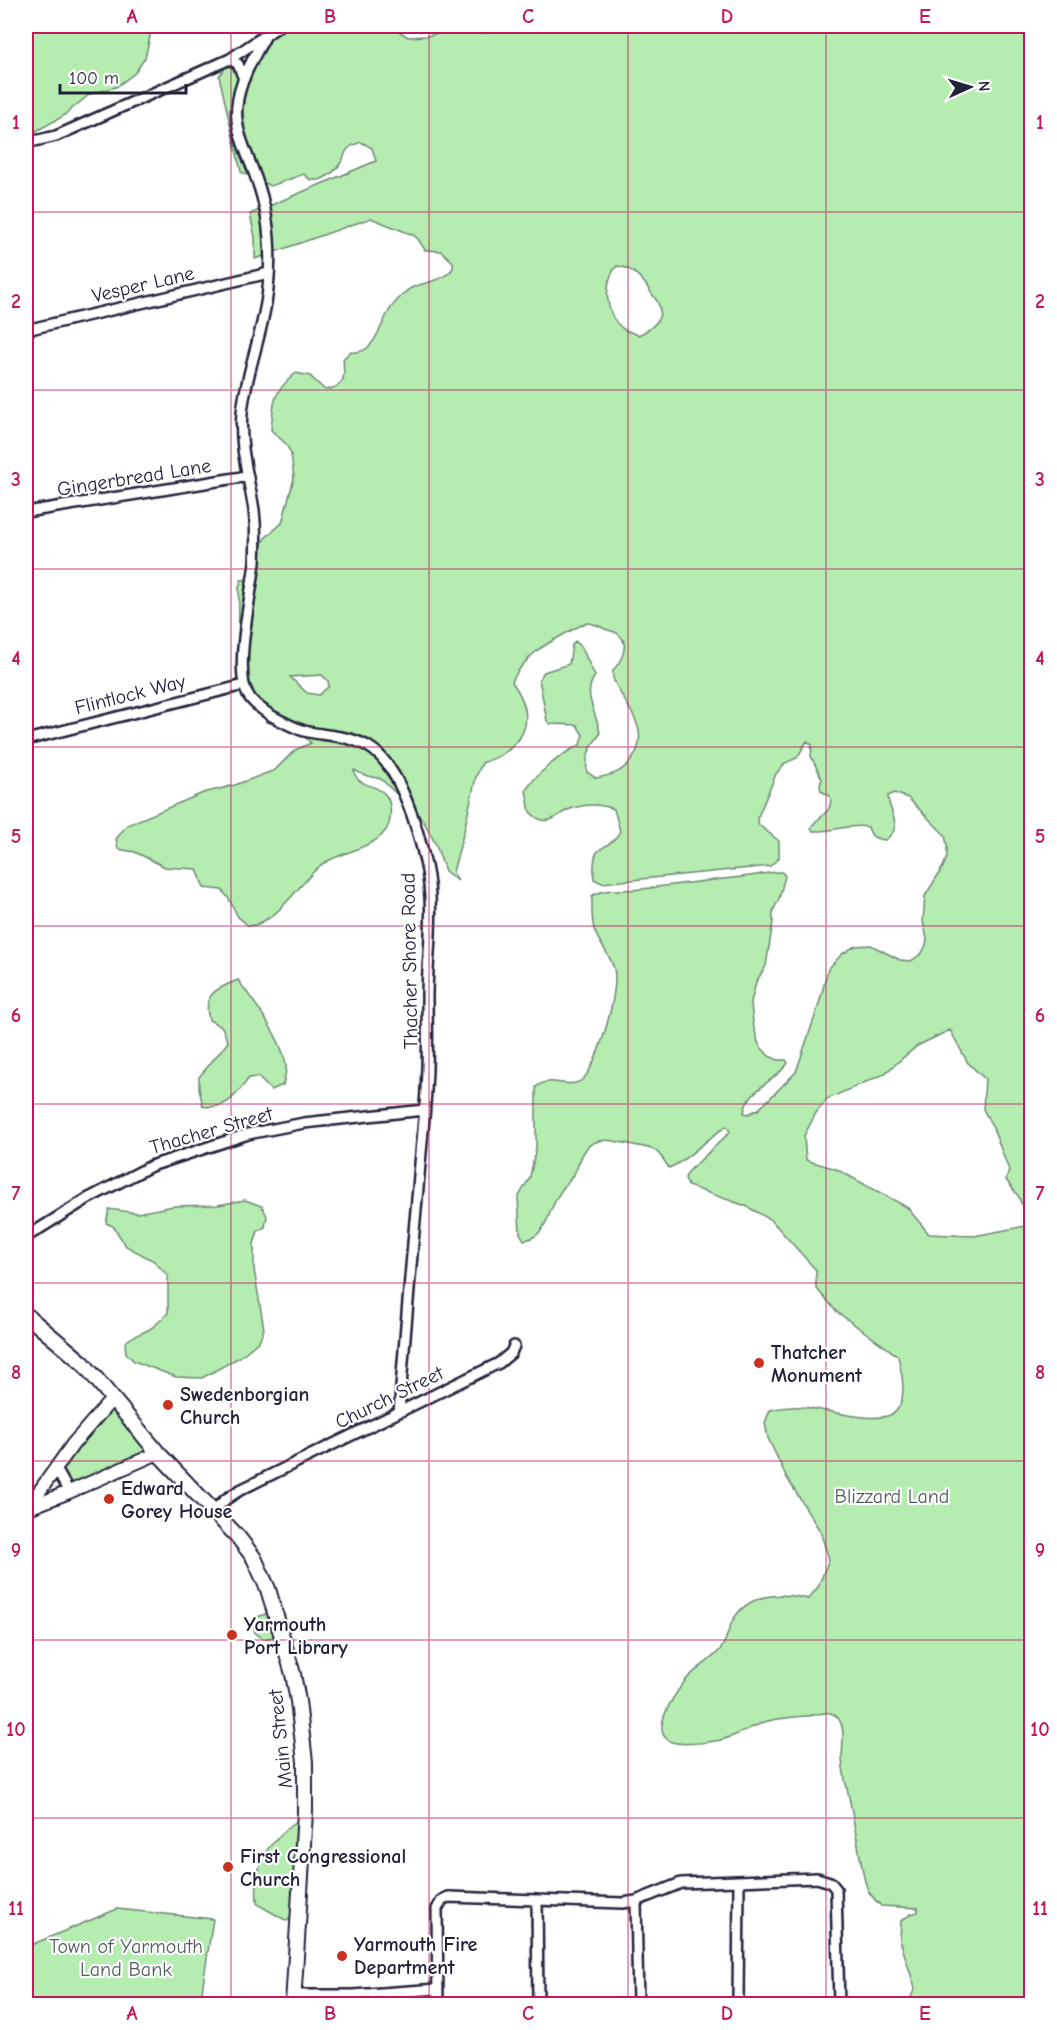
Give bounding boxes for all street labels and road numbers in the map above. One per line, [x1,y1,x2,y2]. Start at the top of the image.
street label: Vesper Lane [90,262,196,307]
street label: Gingerbread Lane [56,454,213,501]
street label: Flintlock Way [72,670,188,719]
street label: Thacher Shore Road [396,873,423,1049]
street label: Thacher Street [147,1102,276,1159]
street label: Church Street [331,1361,448,1434]
street label: Main Street [264,1687,297,1790]

